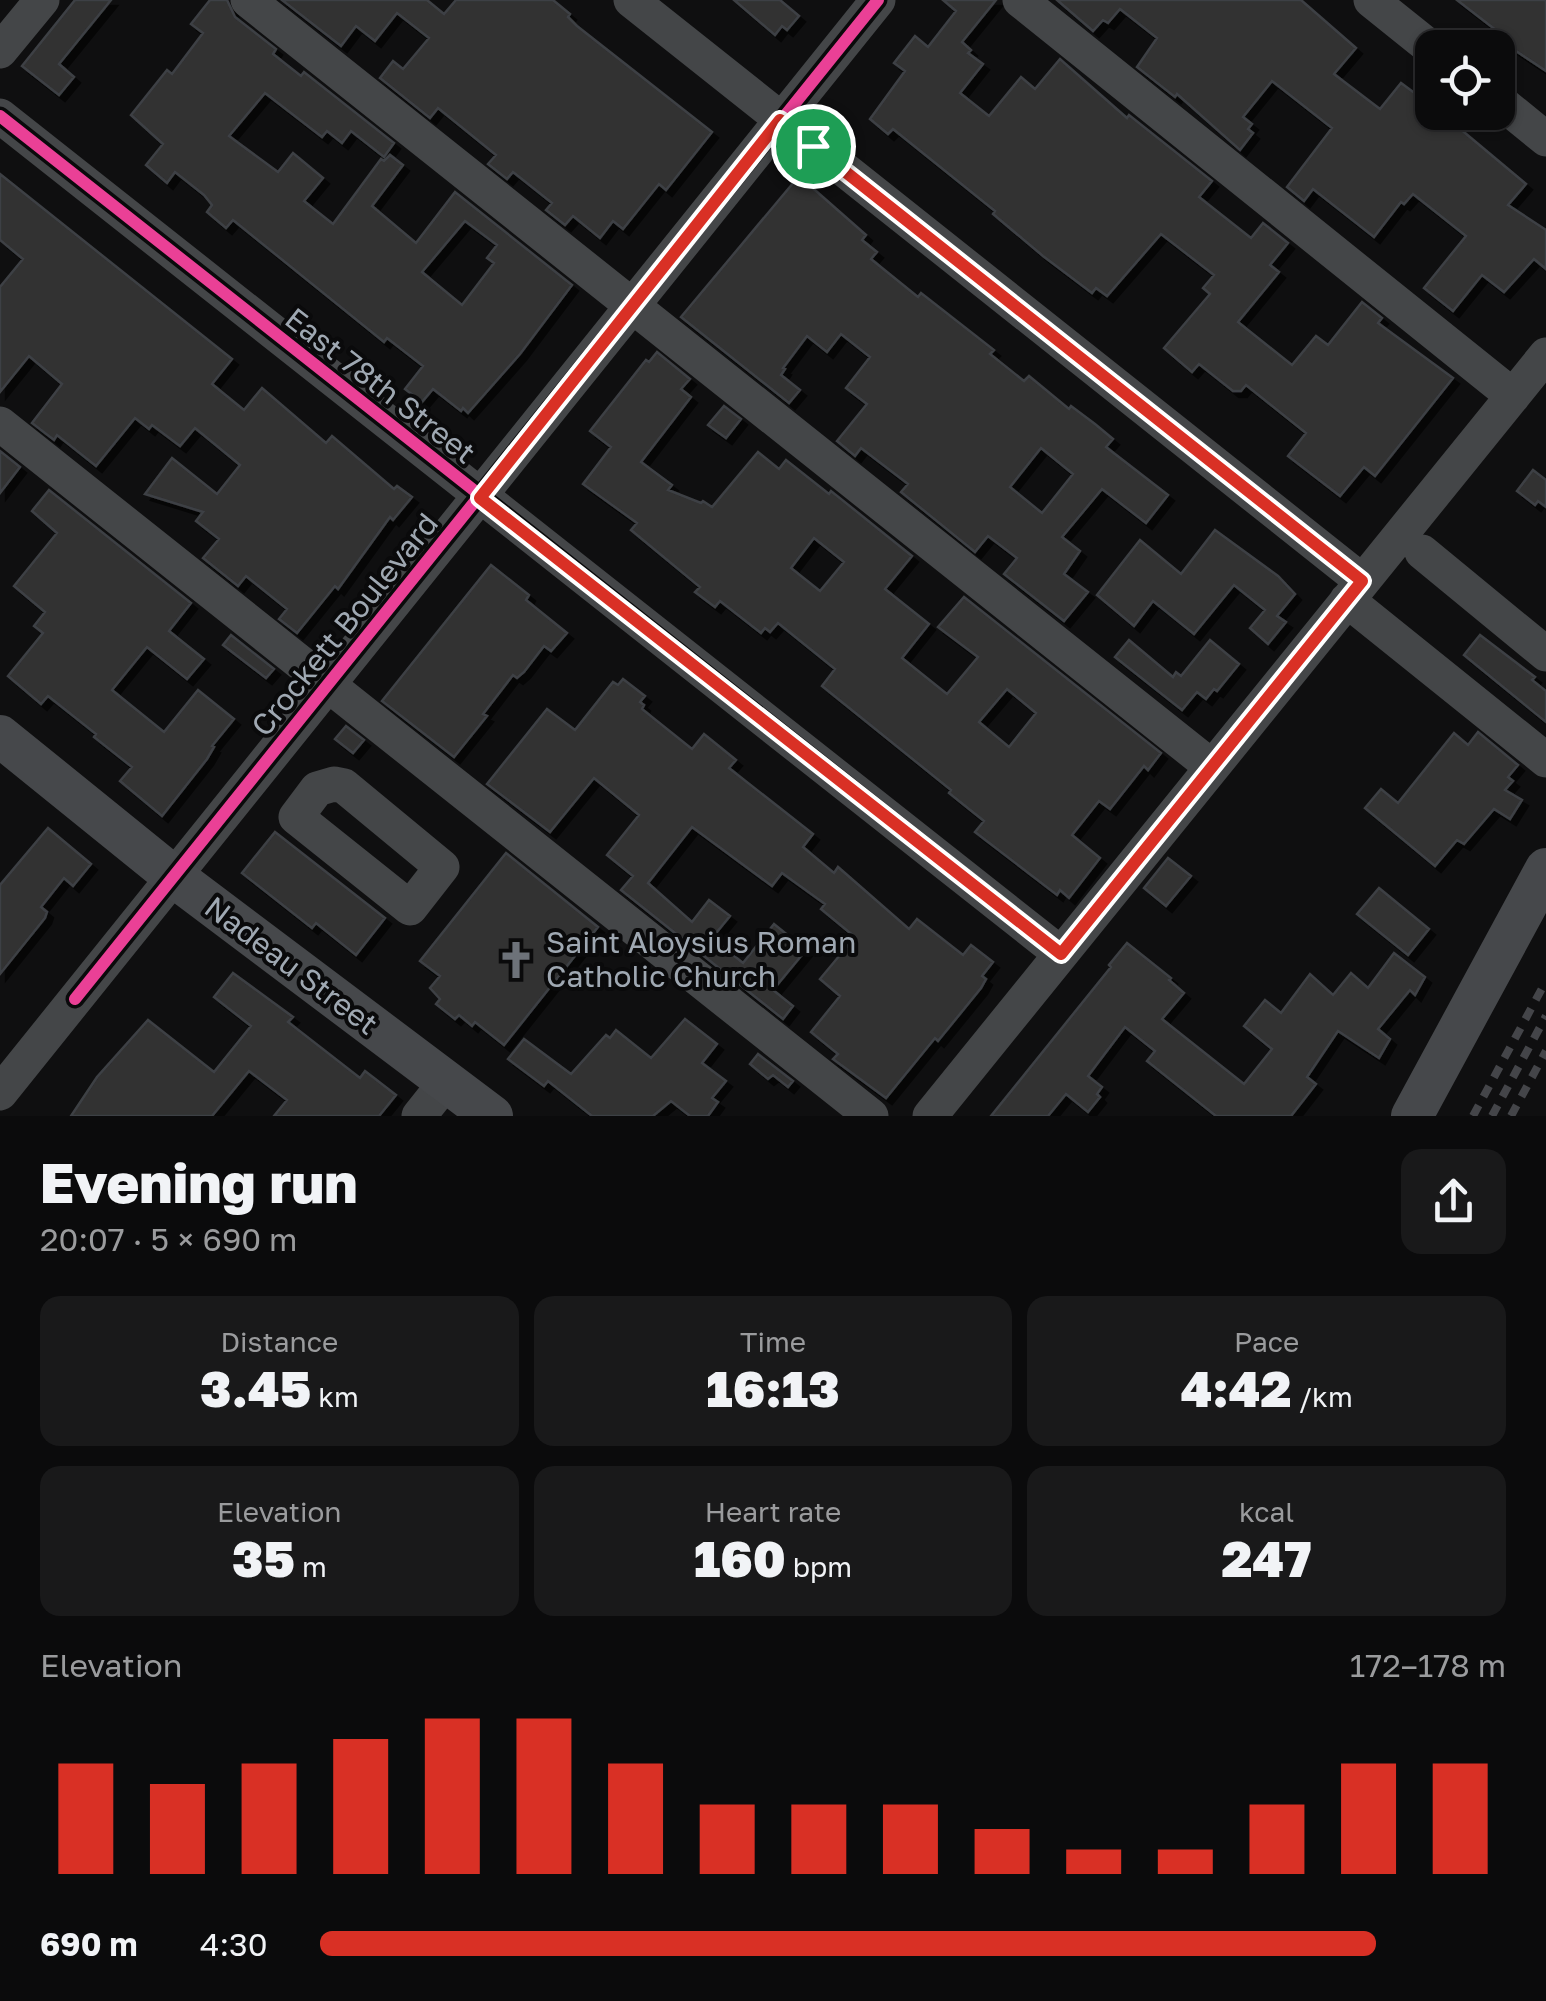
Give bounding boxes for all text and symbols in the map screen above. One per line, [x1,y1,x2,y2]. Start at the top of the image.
map controls [1415,30,1515,130]
button: locate [1415,30,1515,130]
pin [771,104,856,189]
icon: arrive [786,119,841,174]
street label: East 78th Street [278,300,483,471]
street label: Crockett Boulevard [243,506,445,743]
street label: Nadeau Street [198,889,385,1042]
place label: Saint Aloysius Roman Catholic Church [546,924,856,994]
church icon: Saint Aloysius Roman Catholic Church [495,939,537,981]
text: Evening run [40,1149,358,1215]
button: share [1401,1149,1506,1254]
text: 20:07 · 5 × 690 m [40,1220,297,1258]
text: Distance [220,1325,338,1358]
text: Time [740,1325,806,1358]
text: Pace [1234,1325,1299,1358]
text: 3.45 [200,1358,311,1418]
text: 16:13 [706,1358,840,1418]
text: 4:42 [1181,1358,1292,1418]
text: km [311,1380,359,1413]
text: /km [1292,1380,1353,1413]
text: Elevation [217,1495,342,1528]
text: Heart rate [705,1495,841,1528]
text: kcal [1239,1495,1294,1528]
text: 35 [232,1528,295,1588]
text: 160 [694,1528,786,1588]
text: 247 [1222,1528,1312,1588]
text: m [295,1550,327,1583]
text: bpm [786,1550,852,1583]
text: Elevation [40,1646,182,1684]
text: 172–178 m [1350,1646,1506,1684]
text: 690 m [40,1925,137,1963]
text: 4:30 [200,1925,268,1963]

